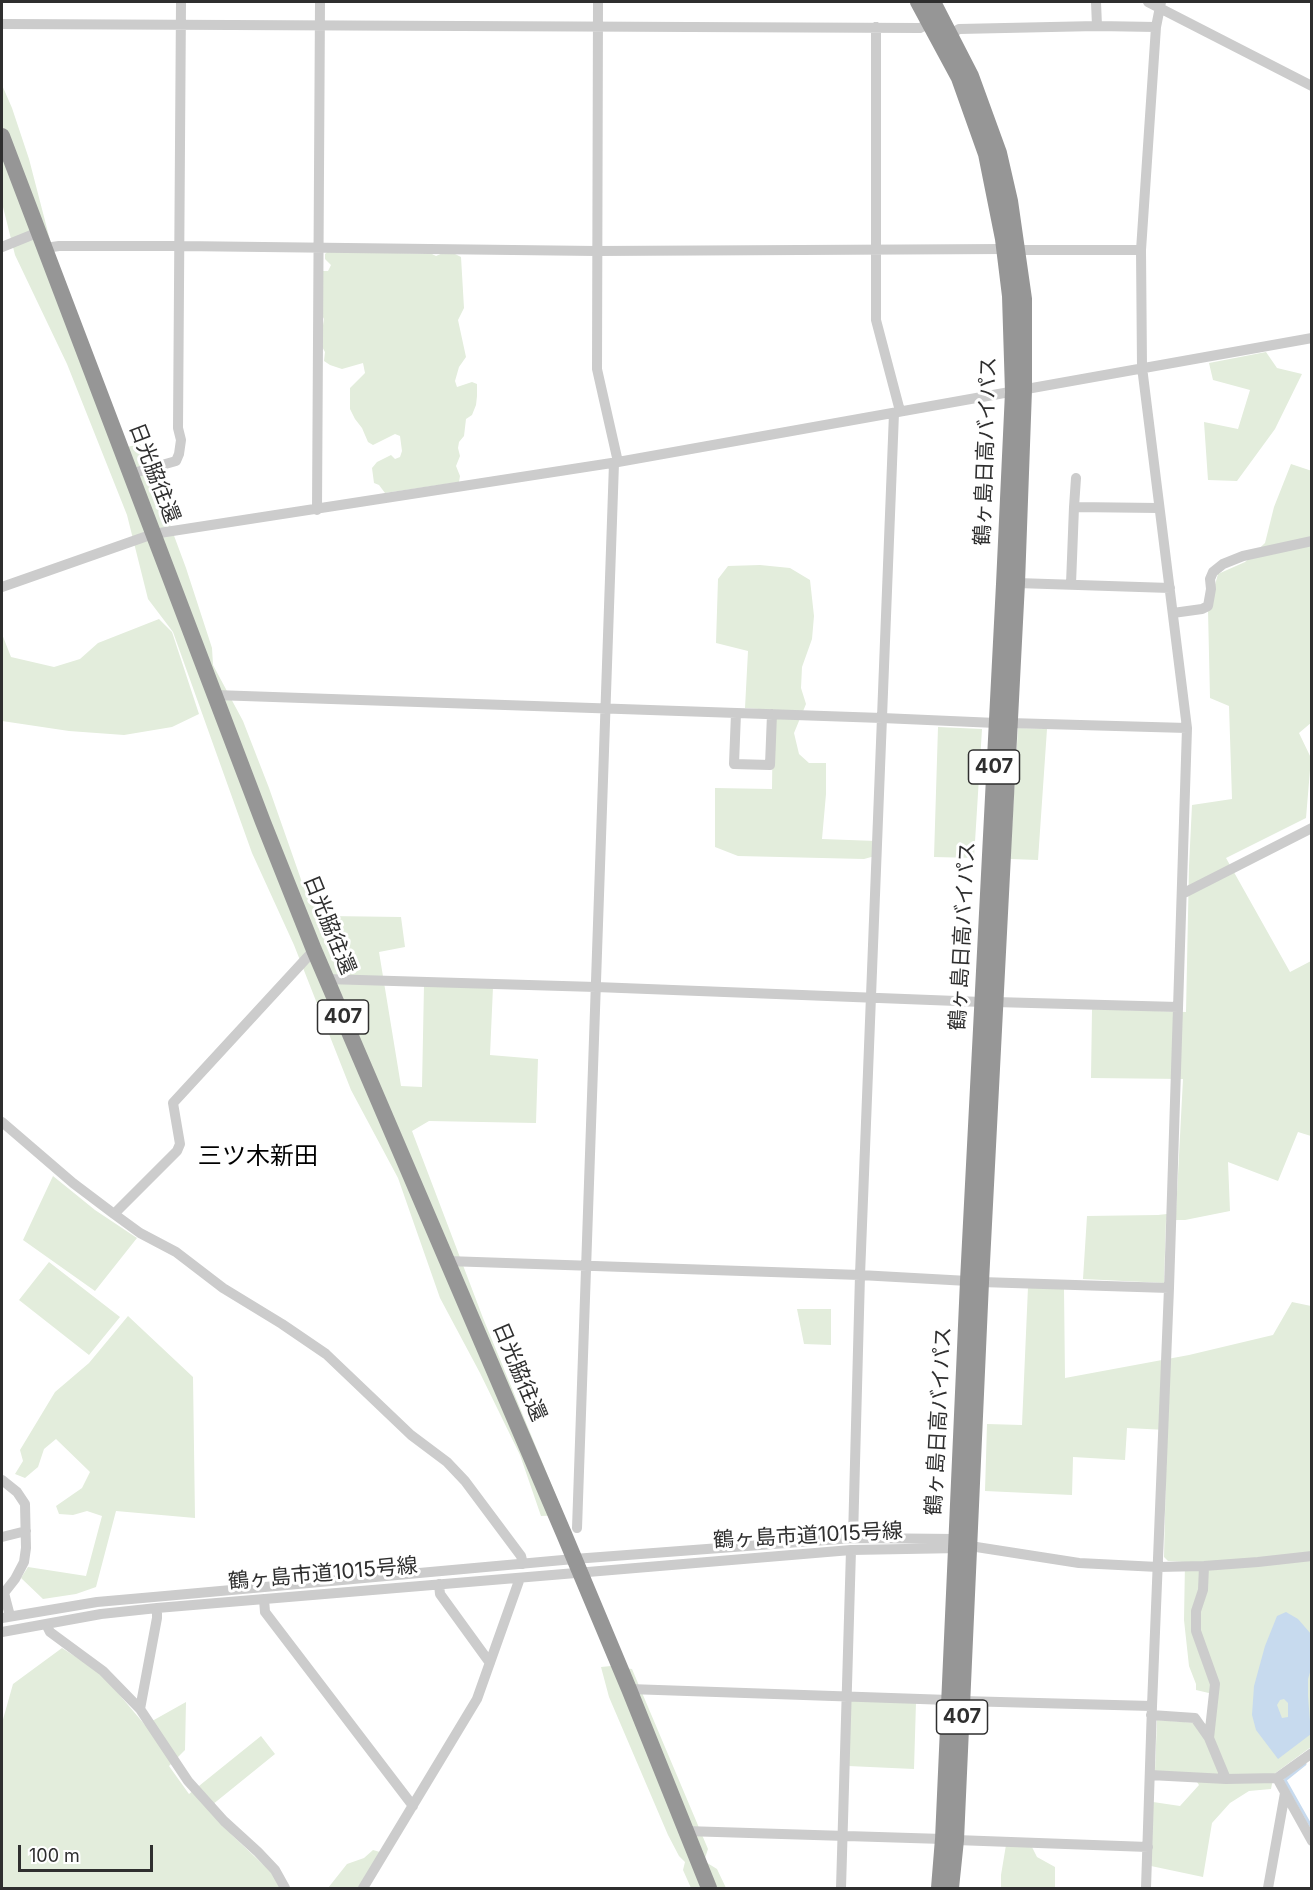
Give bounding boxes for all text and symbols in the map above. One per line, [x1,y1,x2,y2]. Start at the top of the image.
street label: 鶴ヶ島日高バイパス [970,356,1002,546]
street label: 日光脇往還 [123,419,185,527]
road number: 407 [968,750,1020,784]
street label: 鶴ヶ島日高バイパス [945,841,981,1031]
street label: 日光脇往還 [298,872,360,978]
road number: 407 [318,1000,368,1034]
district label: 三ツ木新田 [198,1143,318,1171]
street label: 日光脇往還 [487,1319,551,1425]
street label: 鶴ヶ島日高バイパス [921,1326,957,1516]
street label: 鶴ヶ島市道1015号線 [712,1518,904,1554]
street label: 鶴ヶ島市道1015号線 [227,1553,419,1595]
road number: 407 [936,1700,988,1734]
scale bar [21,1833,156,1871]
text: 100 m [29,1845,80,1866]

